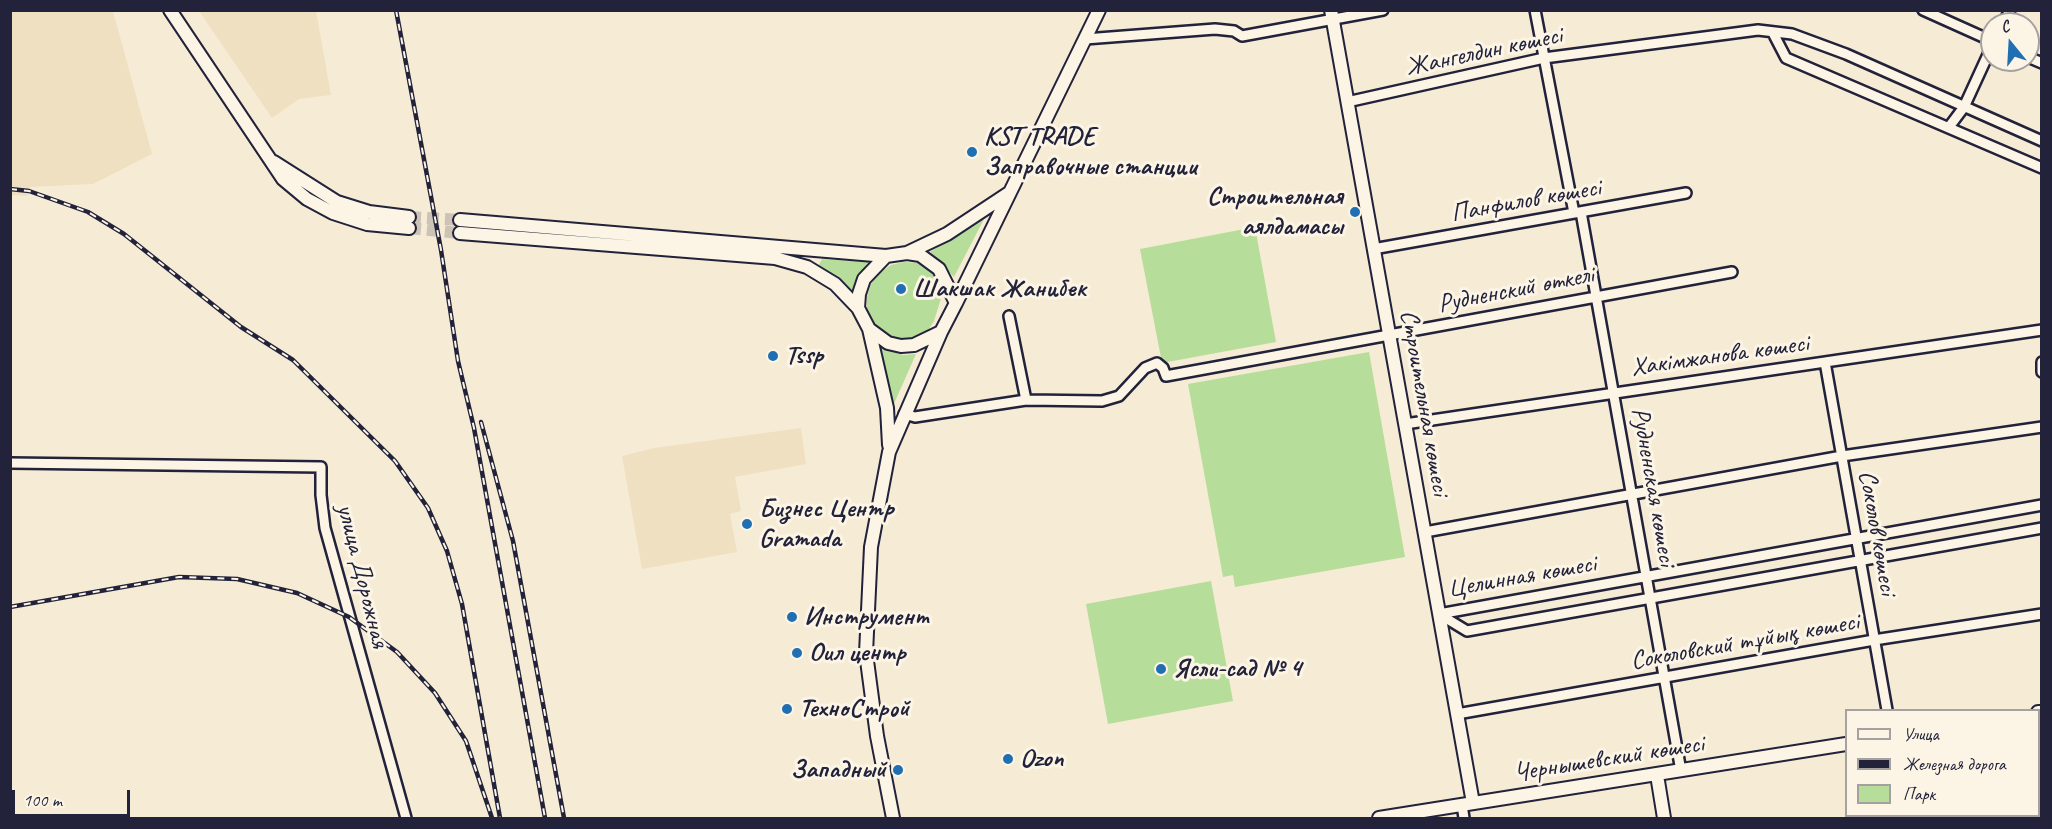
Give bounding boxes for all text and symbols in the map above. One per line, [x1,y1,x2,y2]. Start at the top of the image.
north arrow [1980,12,2040,72]
text: С [1998,16,2012,38]
street label: Жангелдин көшесі [1403,20,1565,84]
place label: KST TRADE Заправочные станции [984,121,1197,182]
marker: KST TRADE Заправочные станции [965,145,979,159]
street label: Панфилов көшесі [1449,172,1603,230]
place label: Строительная аялдамасы [1207,181,1343,243]
marker: Строительная аялдамасы [1348,205,1362,219]
street label: Рудненский өткелі [1436,260,1596,320]
place label: Шакшак Жанибек [913,273,1086,305]
marker: Шакшак Жанибек [894,282,908,296]
street label: Строительная көшесі [1392,308,1456,498]
street label: Хакімжанова көшесі [1629,328,1811,384]
place label: Tssp [785,340,823,372]
marker: Tssp [766,349,780,363]
street label: Рудненская көшесі [1624,405,1682,569]
street label: Соколов көшесі [1851,468,1903,598]
place label: Бизнес Центр Gramada [759,493,894,554]
street label: улица Дорожная [329,501,395,651]
marker: Бизнес Центр Gramada [740,517,754,531]
street label: Целинная көшесі [1445,549,1599,605]
place label: Инструмент [804,601,928,633]
street label: Соколовский тұйық көшесі [1628,607,1862,677]
marker: Инструмент [785,610,799,624]
place label: Оил центр [809,637,905,669]
marker: Оил центр [790,646,804,660]
place label: Ясли-сад № 4 [1173,653,1301,685]
marker: Ясли-сад № 4 [1154,662,1168,676]
place label: ТехноСтрой [799,693,909,725]
marker: ТехноСтрой [780,702,794,716]
legend [1845,709,2040,817]
text: Улица [1903,723,1939,745]
street label: Чернышевский көшесі [1512,729,1706,789]
place label: Ozon [1020,743,1063,775]
marker: Ozon [1001,752,1015,766]
text: Железная дорога [1903,753,2006,775]
place label: Западный [791,754,886,786]
marker: Западный [891,763,905,777]
scale bar [15,778,134,816]
text: Парк [1903,783,1935,805]
text: 100 m [23,789,62,811]

